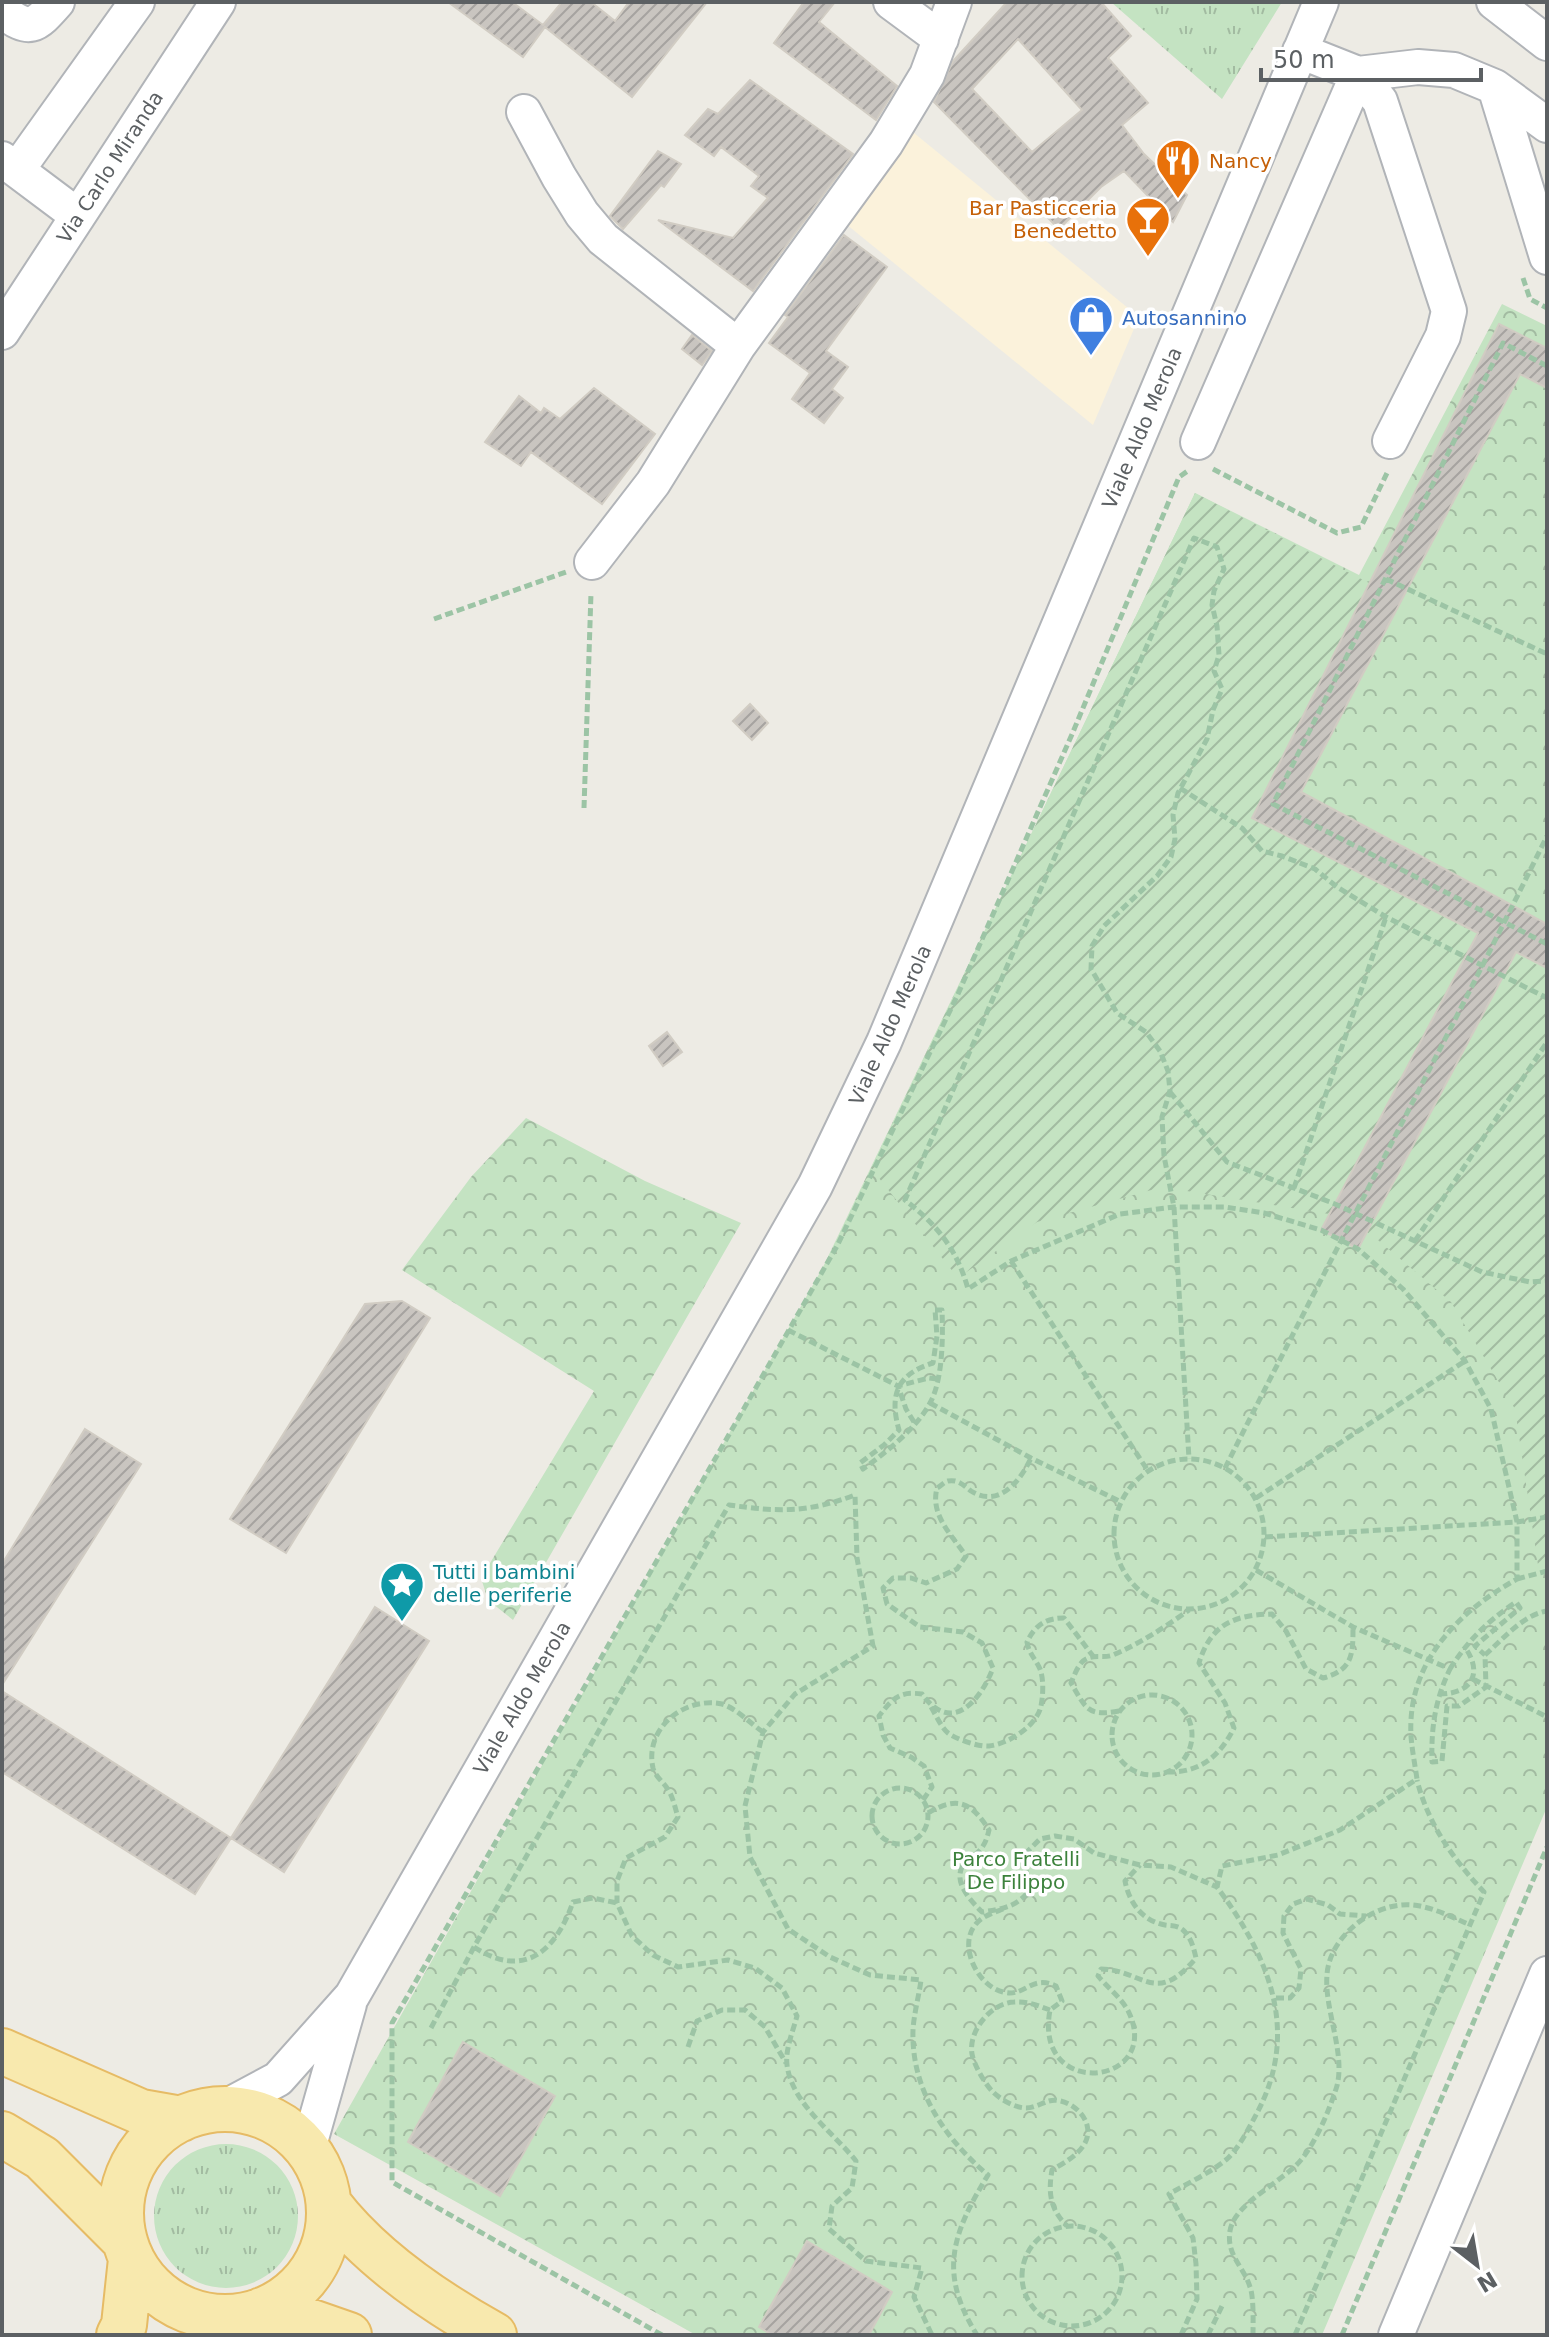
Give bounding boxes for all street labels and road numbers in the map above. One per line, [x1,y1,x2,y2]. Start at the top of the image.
street label: Via Carlo Miranda [52,86,168,248]
street label: Viale Aldo Merola [1097,344,1187,512]
street label: Viale Aldo Merola [844,941,936,1109]
street label: Viale Aldo Merola [468,1617,576,1779]

